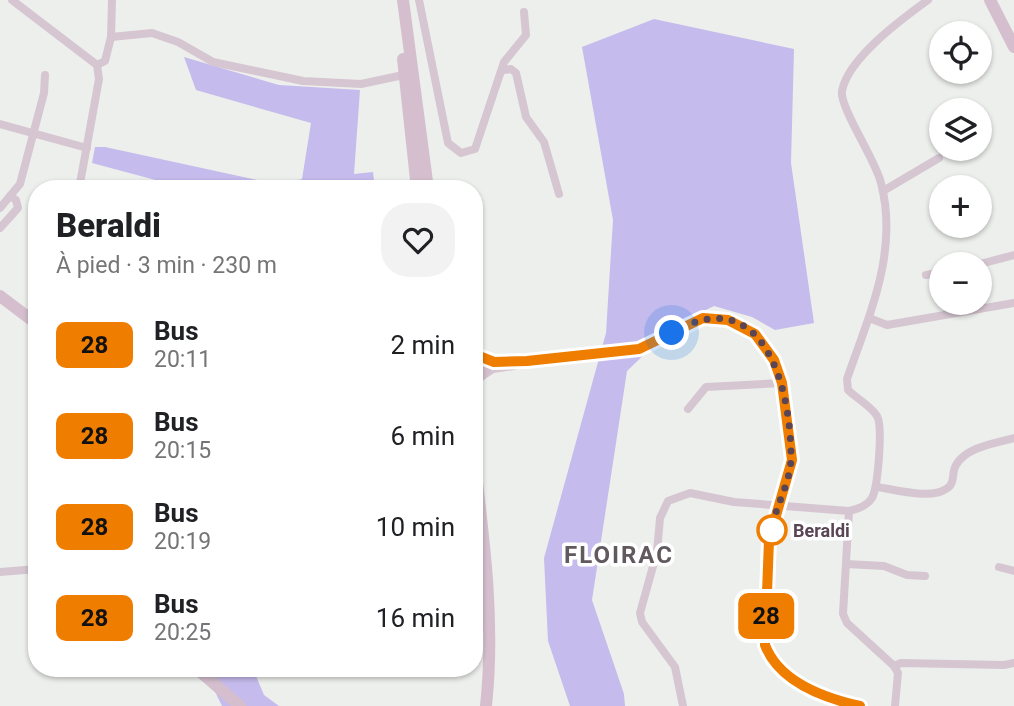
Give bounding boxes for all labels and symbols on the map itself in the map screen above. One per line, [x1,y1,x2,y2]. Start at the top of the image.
your location [654,315,689,350]
marker: Beraldi [757,515,787,545]
place label: Beraldi [793,520,850,541]
district label: FLOIRAC [564,541,674,569]
line badge: 28 [734,593,798,639]

